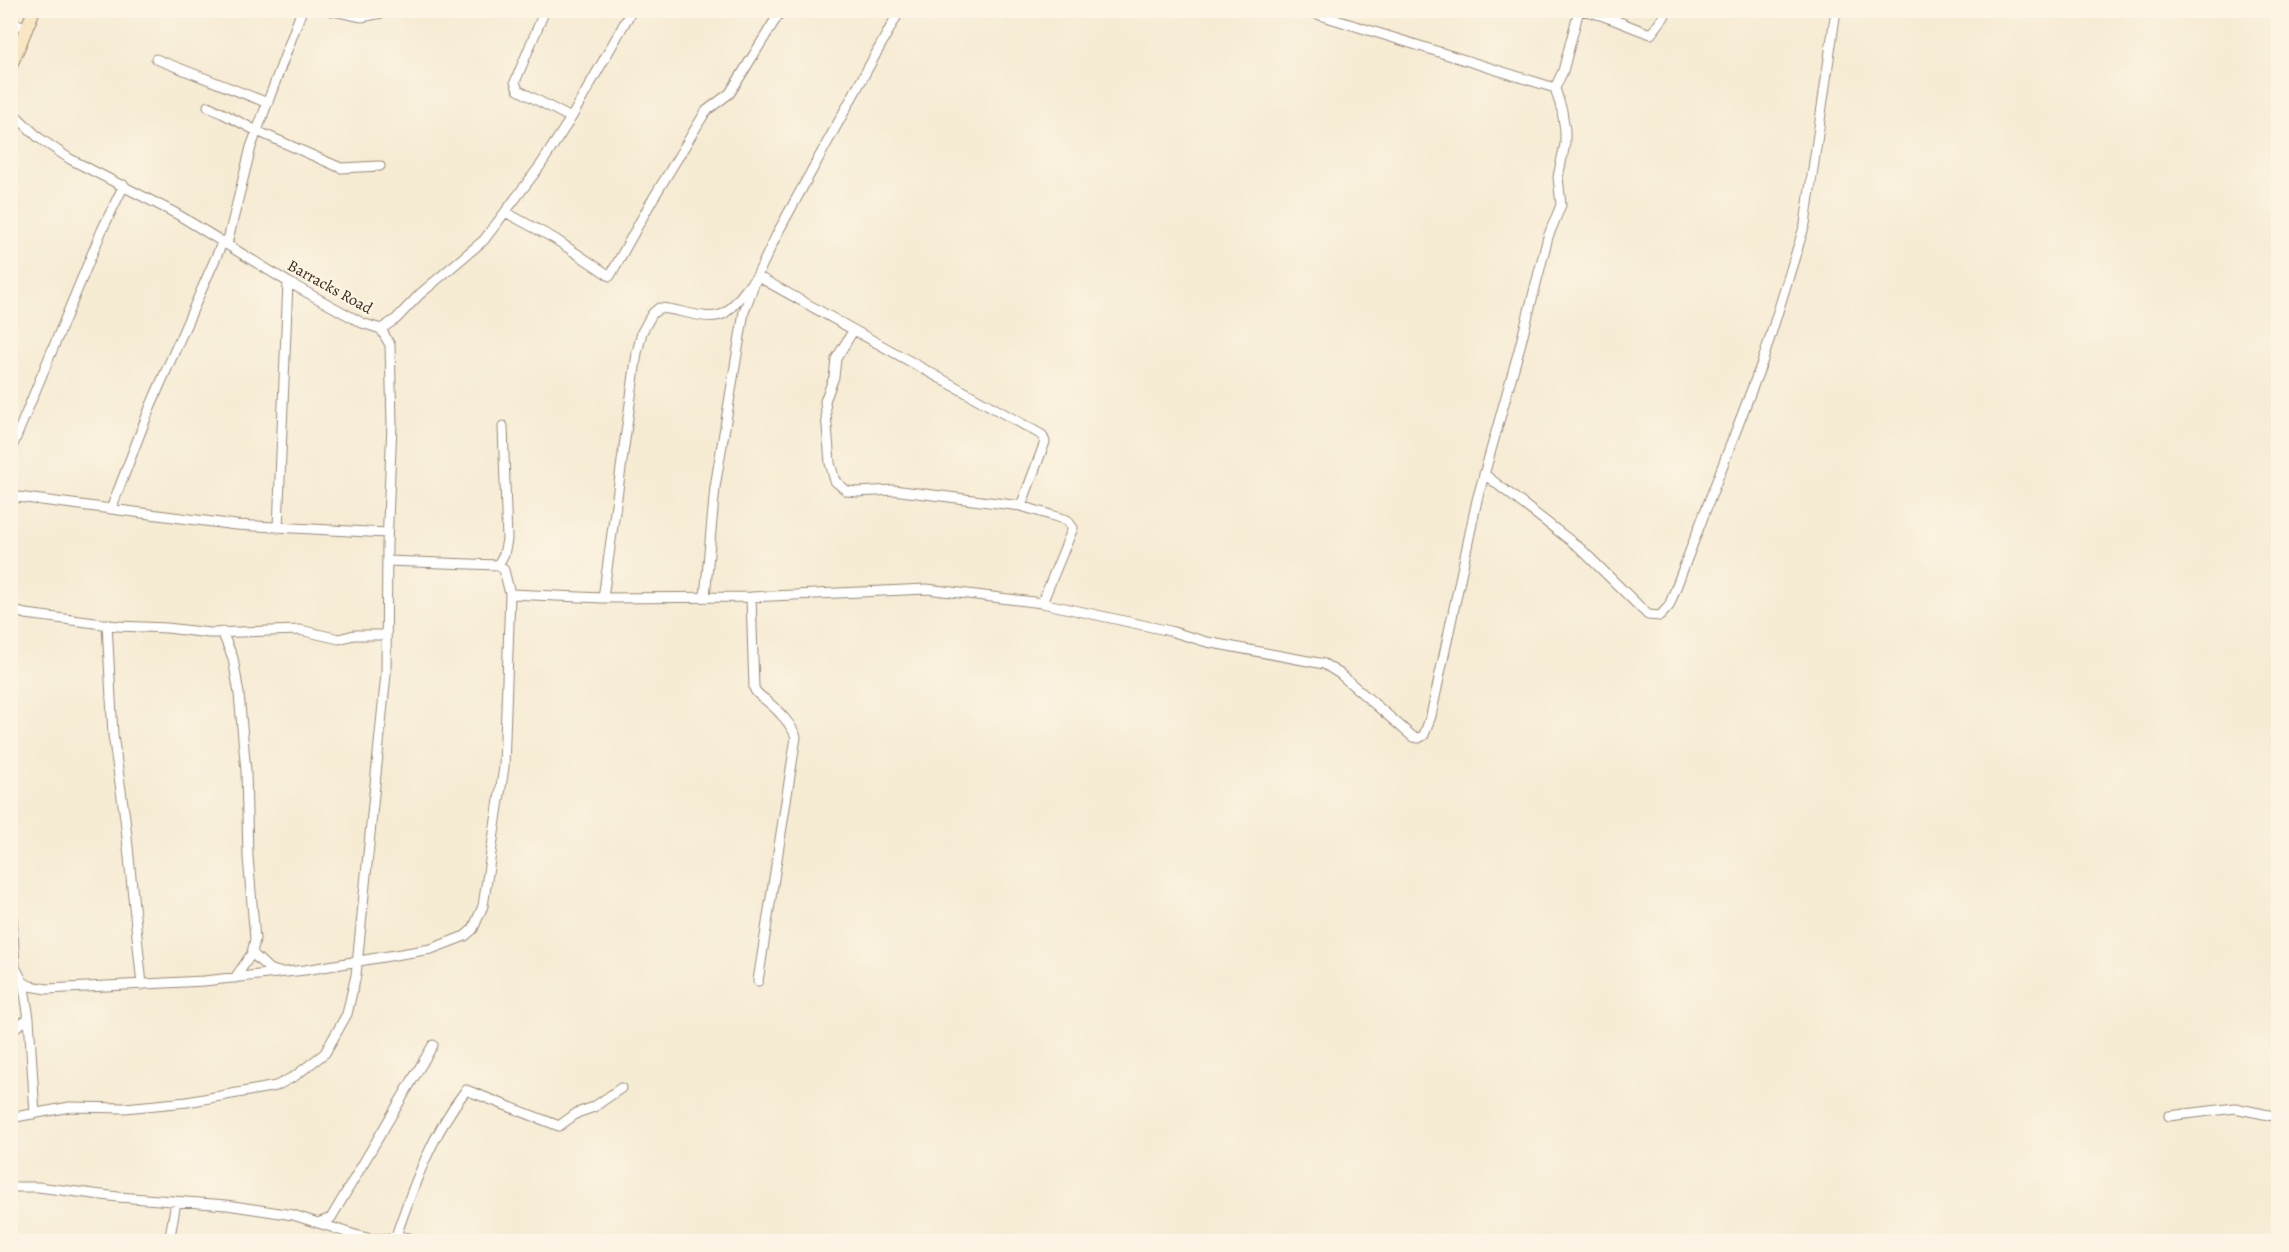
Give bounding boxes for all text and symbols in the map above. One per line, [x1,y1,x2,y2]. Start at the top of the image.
street label: Barracks Road [283,255,377,320]

